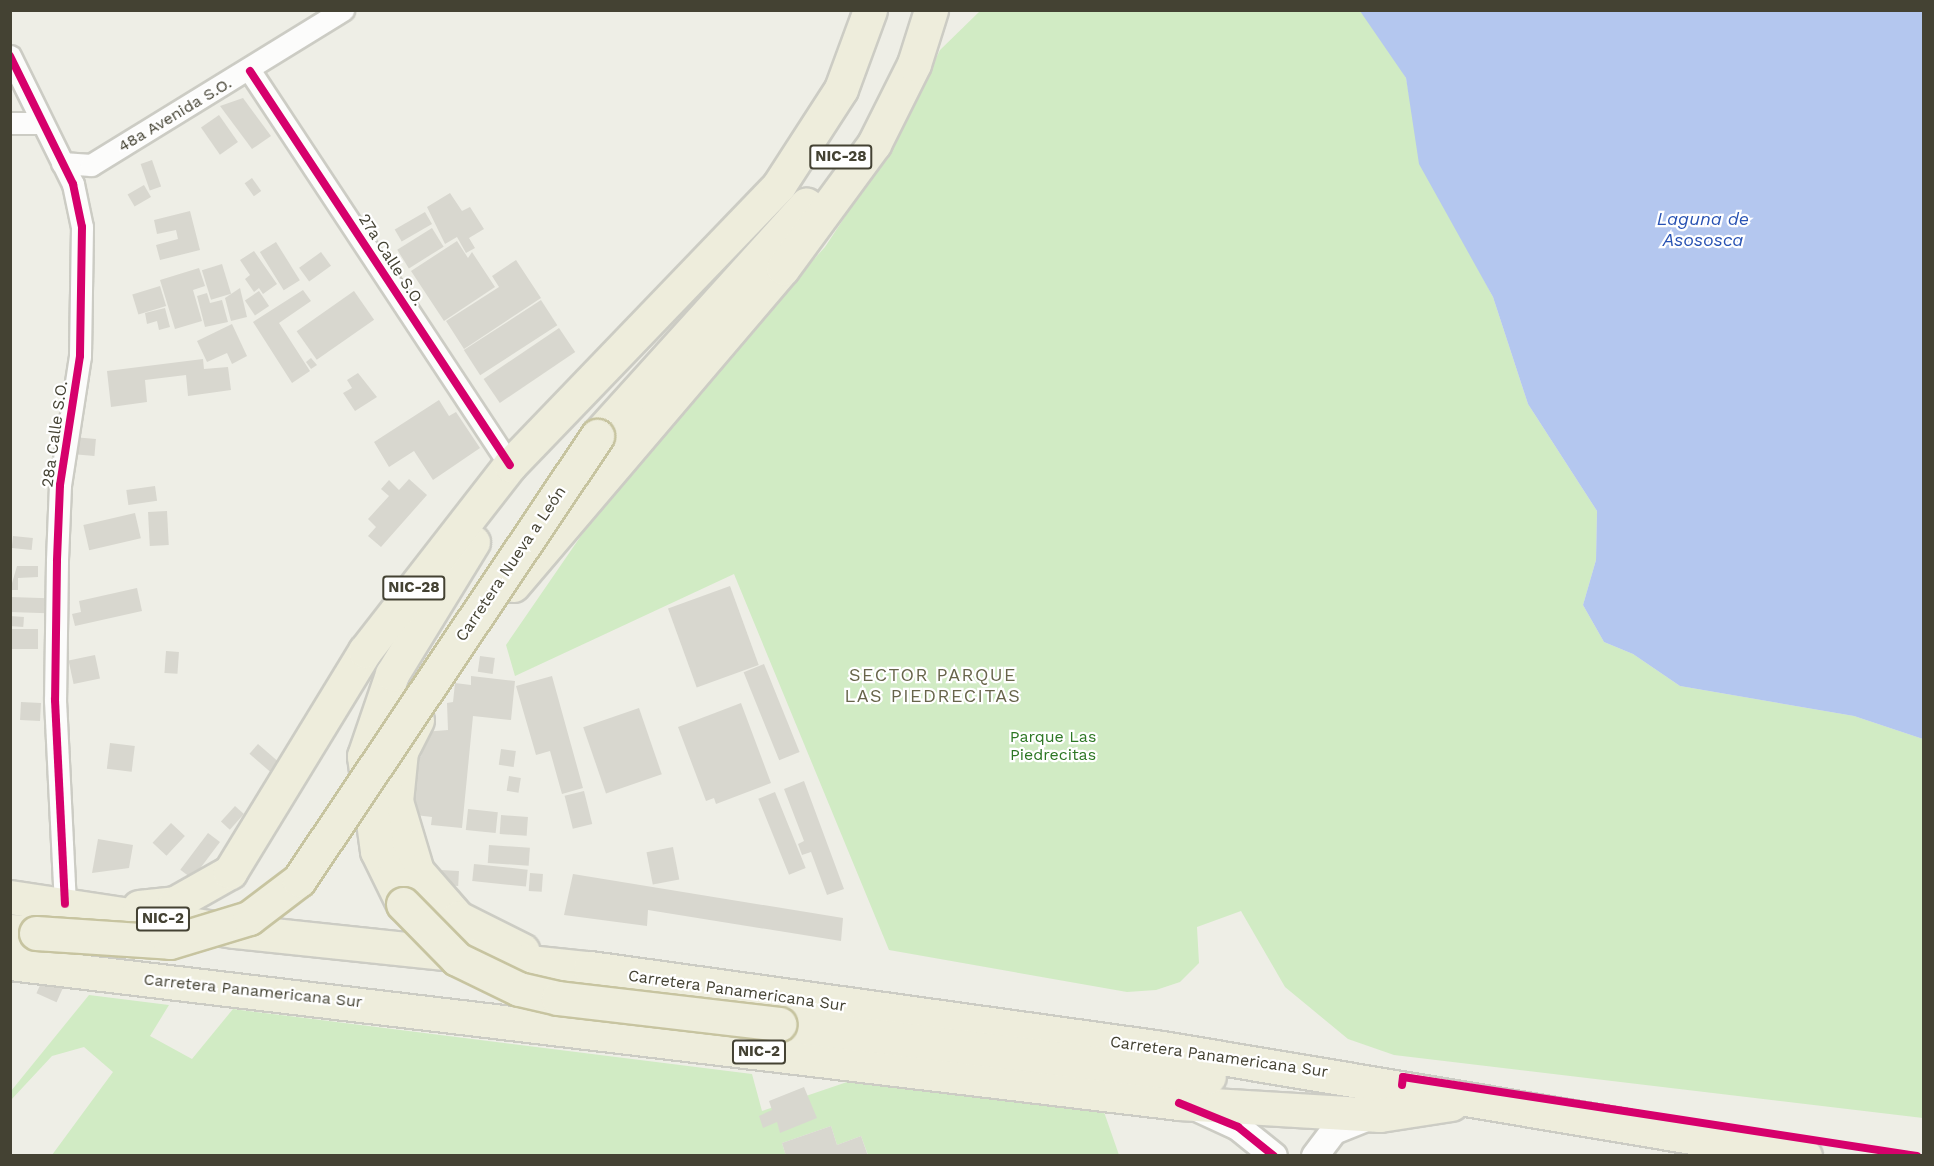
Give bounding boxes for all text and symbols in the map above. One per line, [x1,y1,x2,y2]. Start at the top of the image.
street label: 48a Avenida S.O. [114,73,236,157]
road number: NIC-28 [808,145,874,169]
water label: Laguna de Asososca [1657,209,1749,252]
street label: 27a Calle S.O. [354,210,428,310]
street label: 28a Calle S.O. [38,379,72,489]
street label: Carretera Nueva a León [452,482,570,646]
road number: NIC-28 [381,576,447,600]
district label: SECTOR PARQUE LAS PIEDRECITAS [845,665,1021,708]
park label: Parque Las Piedrecitas [1010,727,1096,765]
road number: NIC-2 [134,907,192,931]
street label: Carretera Panamericana Sur [626,966,848,1016]
street label: Carretera Panamericana Sur [142,970,364,1012]
street label: Carretera Panamericana Sur [1108,1032,1330,1082]
road number: NIC-2 [730,1040,788,1064]

